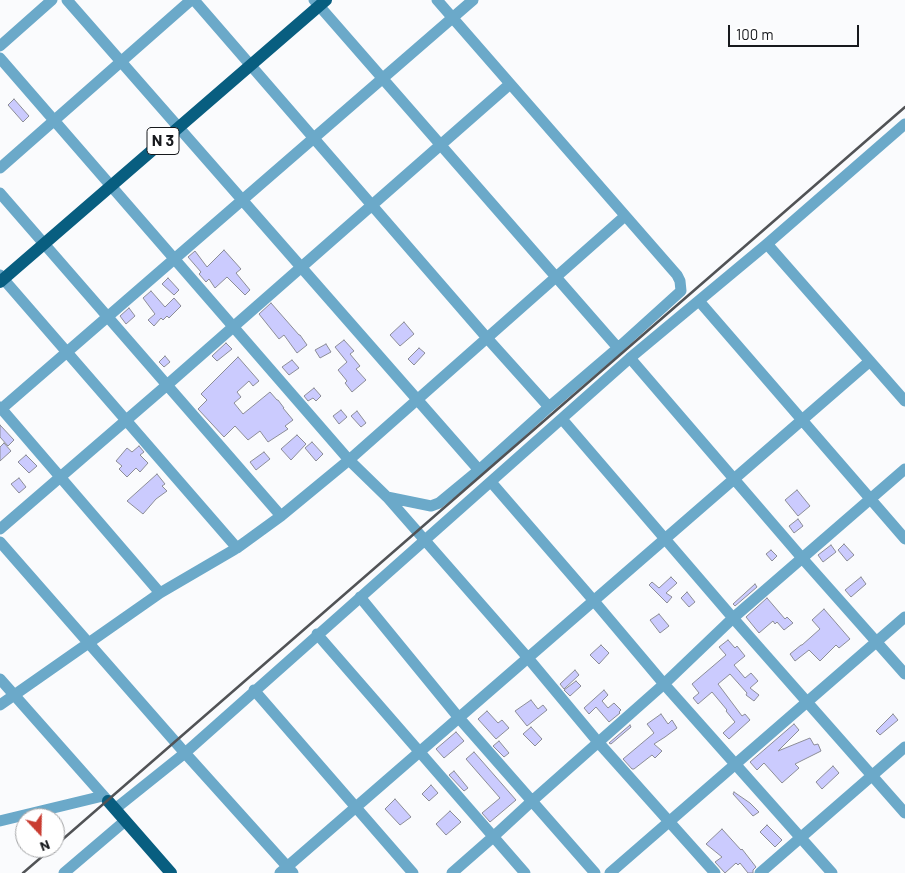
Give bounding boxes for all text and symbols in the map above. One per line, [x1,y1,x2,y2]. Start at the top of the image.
scale bar [730,15,861,47]
text: 100 m [736,25,774,43]
road number: N 3 [147,128,179,154]
north arrow [15,808,65,858]
text: N [38,837,53,856]

